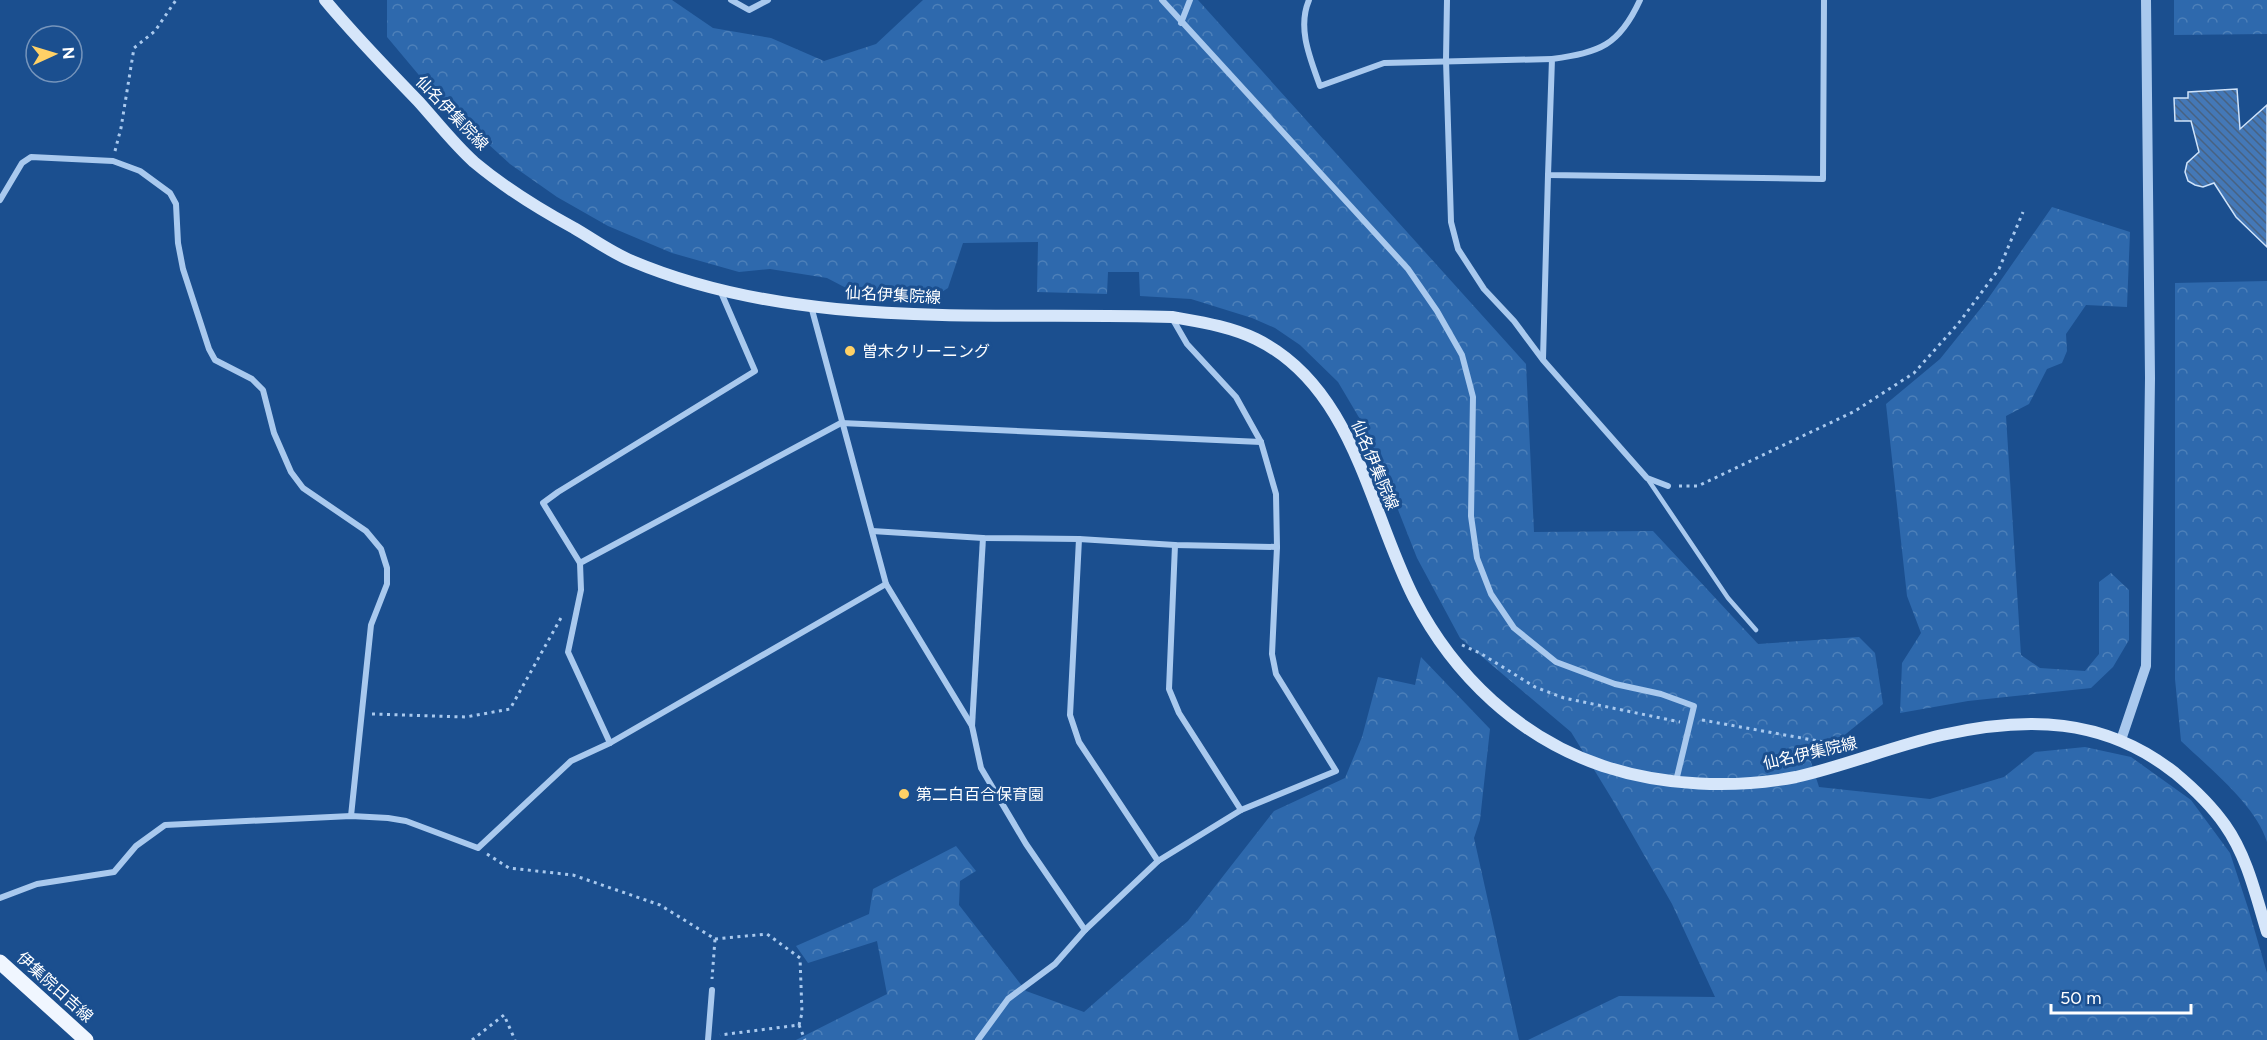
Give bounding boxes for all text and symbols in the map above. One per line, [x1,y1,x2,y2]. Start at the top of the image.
north arrow [24,24,84,84]
text: N [59,46,78,60]
street label: 仙名伊集院線 [412,72,492,154]
street label: 仙名伊集院線 [845,283,941,307]
place label: 曽木クリーニング [862,342,990,361]
marker: 曽木クリーニング [843,344,857,358]
street label: 仙名伊集院線 [1347,417,1403,513]
street label: 仙名伊集院線 [1761,733,1859,773]
place label: 第二白百合保育園 [916,785,1044,804]
marker: 第二白百合保育園 [897,787,911,801]
street label: 伊集院日吉線 [13,948,97,1026]
scale bar [2051,977,2190,1015]
text: 50 m [2060,987,2102,1009]

